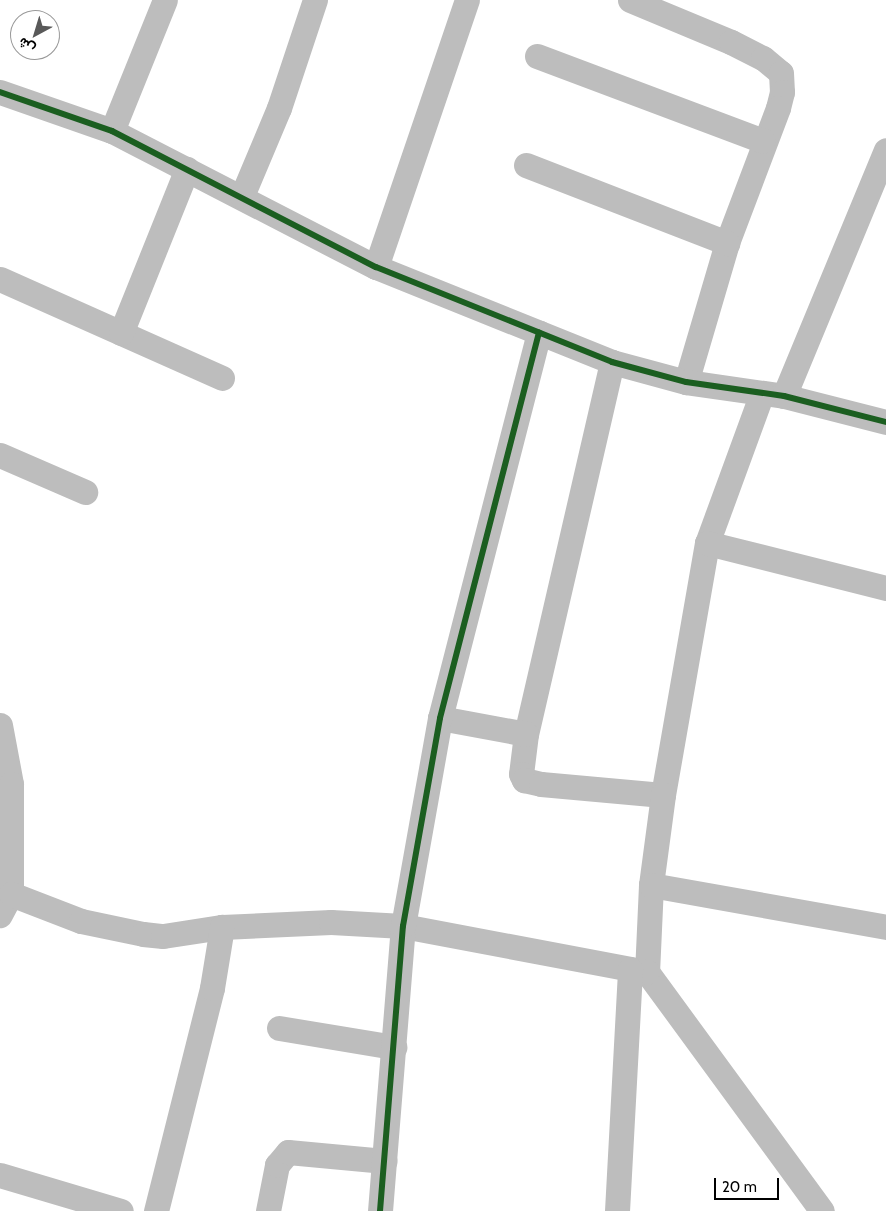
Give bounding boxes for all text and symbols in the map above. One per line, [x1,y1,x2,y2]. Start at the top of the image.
north arrow [10,10,60,60]
text: ش [14,34,38,58]
scale bar [716,1168,781,1200]
text: 20 m [722,1178,757,1196]

